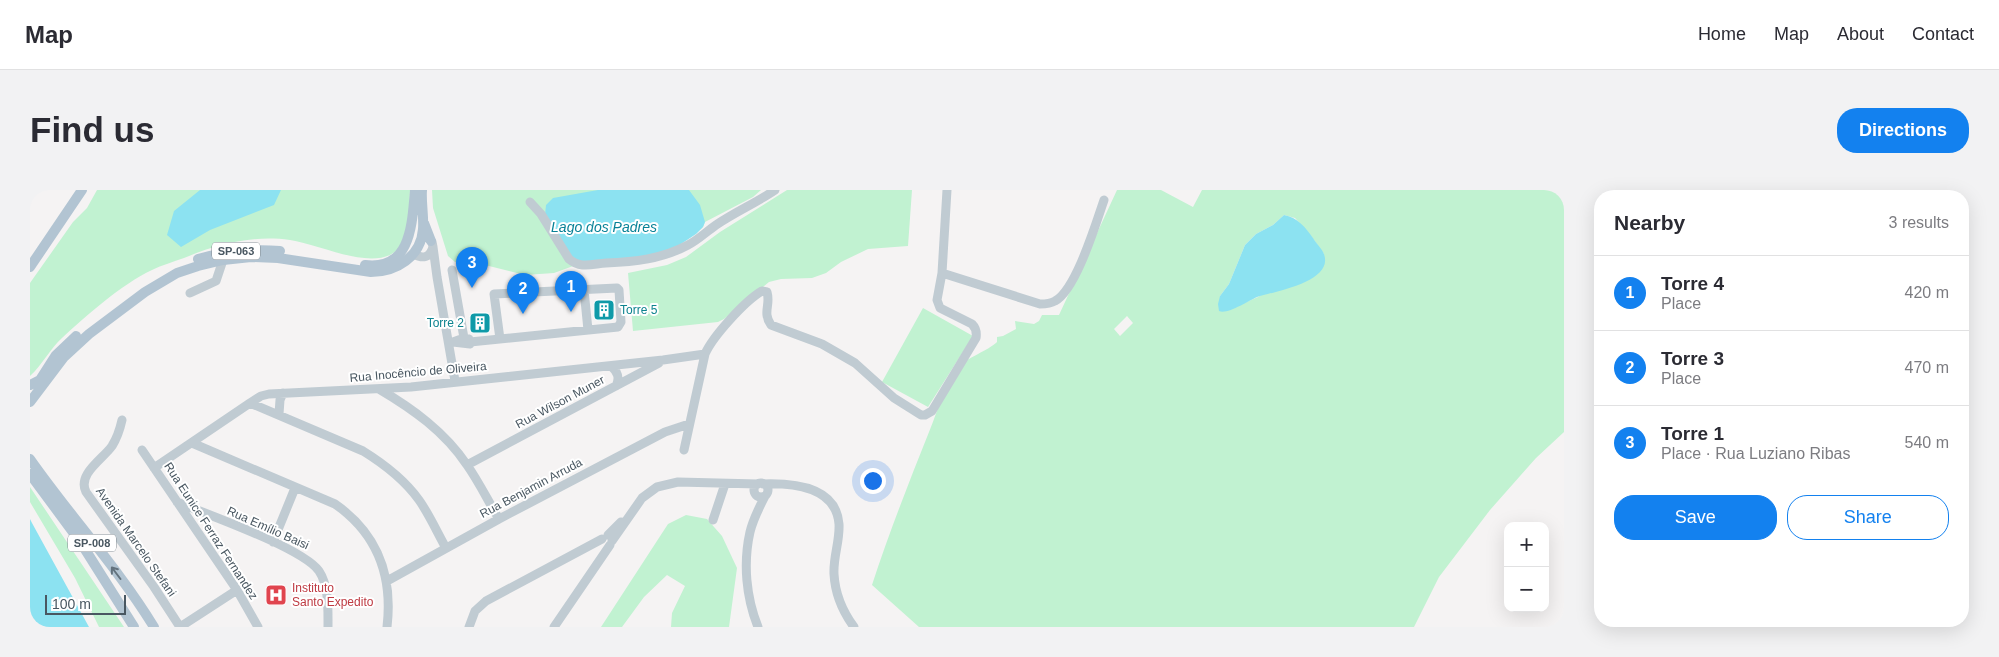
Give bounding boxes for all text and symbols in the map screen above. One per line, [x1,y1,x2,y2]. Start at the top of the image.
text: Map [25,21,73,48]
text: Home [1698,24,1746,44]
text: Map [1774,24,1809,44]
text: About [1837,24,1884,44]
text: Contact [1912,24,1974,44]
button: Directions [1837,108,1969,153]
text: Find us [30,110,154,149]
text: Nearby [1614,211,1685,234]
text: 3 results [1889,214,1949,231]
water label: Lago dos Padres [551,219,657,235]
road number: SP-063 [212,242,260,260]
pin: 3 [456,247,488,288]
pin: 1 [555,271,587,312]
pin: 2 [507,273,539,314]
text: Torre 4 [1661,273,1724,294]
text: 1 [1626,284,1634,301]
text: 420 m [1905,284,1949,301]
text: Place [1661,295,1701,312]
building icon: Torre 5 [592,298,616,322]
place label: Torre 5 [620,303,658,317]
building icon: Torre 2 [468,311,492,335]
place label: Torre 2 [427,316,464,330]
text: Torre 3 [1661,348,1724,369]
street label: Rua Inocêncio de Oliveira [349,359,487,385]
text: 2 [1626,359,1634,376]
text: 470 m [1905,359,1949,376]
text: Place [1661,370,1701,387]
street label: Rua Wilson Muner [513,373,607,431]
text: Torre 1 [1661,423,1724,444]
text: 3 [1626,434,1634,451]
text: 540 m [1905,434,1949,451]
text: Place · Rua Luziano Ribas [1661,445,1850,462]
street label: Rua Benjamin Arruda [477,455,585,521]
street label: Rua Eunice Ferraz Fernandez [161,460,261,602]
your location [860,468,886,494]
street label: Avenida Marcelo Stefani [93,485,179,599]
button: Save [1614,495,1777,540]
button: Share [1787,495,1949,540]
street label: Rua Emílio Baisi [225,504,311,552]
map controls [1504,522,1549,612]
button: + [1504,522,1549,567]
road number: SP-008 [68,534,116,552]
one-way arrow [111,566,121,580]
button: − [1504,567,1549,612]
place label: Instituto Santo Expedito [292,581,374,609]
hospital icon: Instituto Santo Expedito [264,583,288,607]
scale bar [45,592,126,615]
text: 100 m [52,596,91,612]

